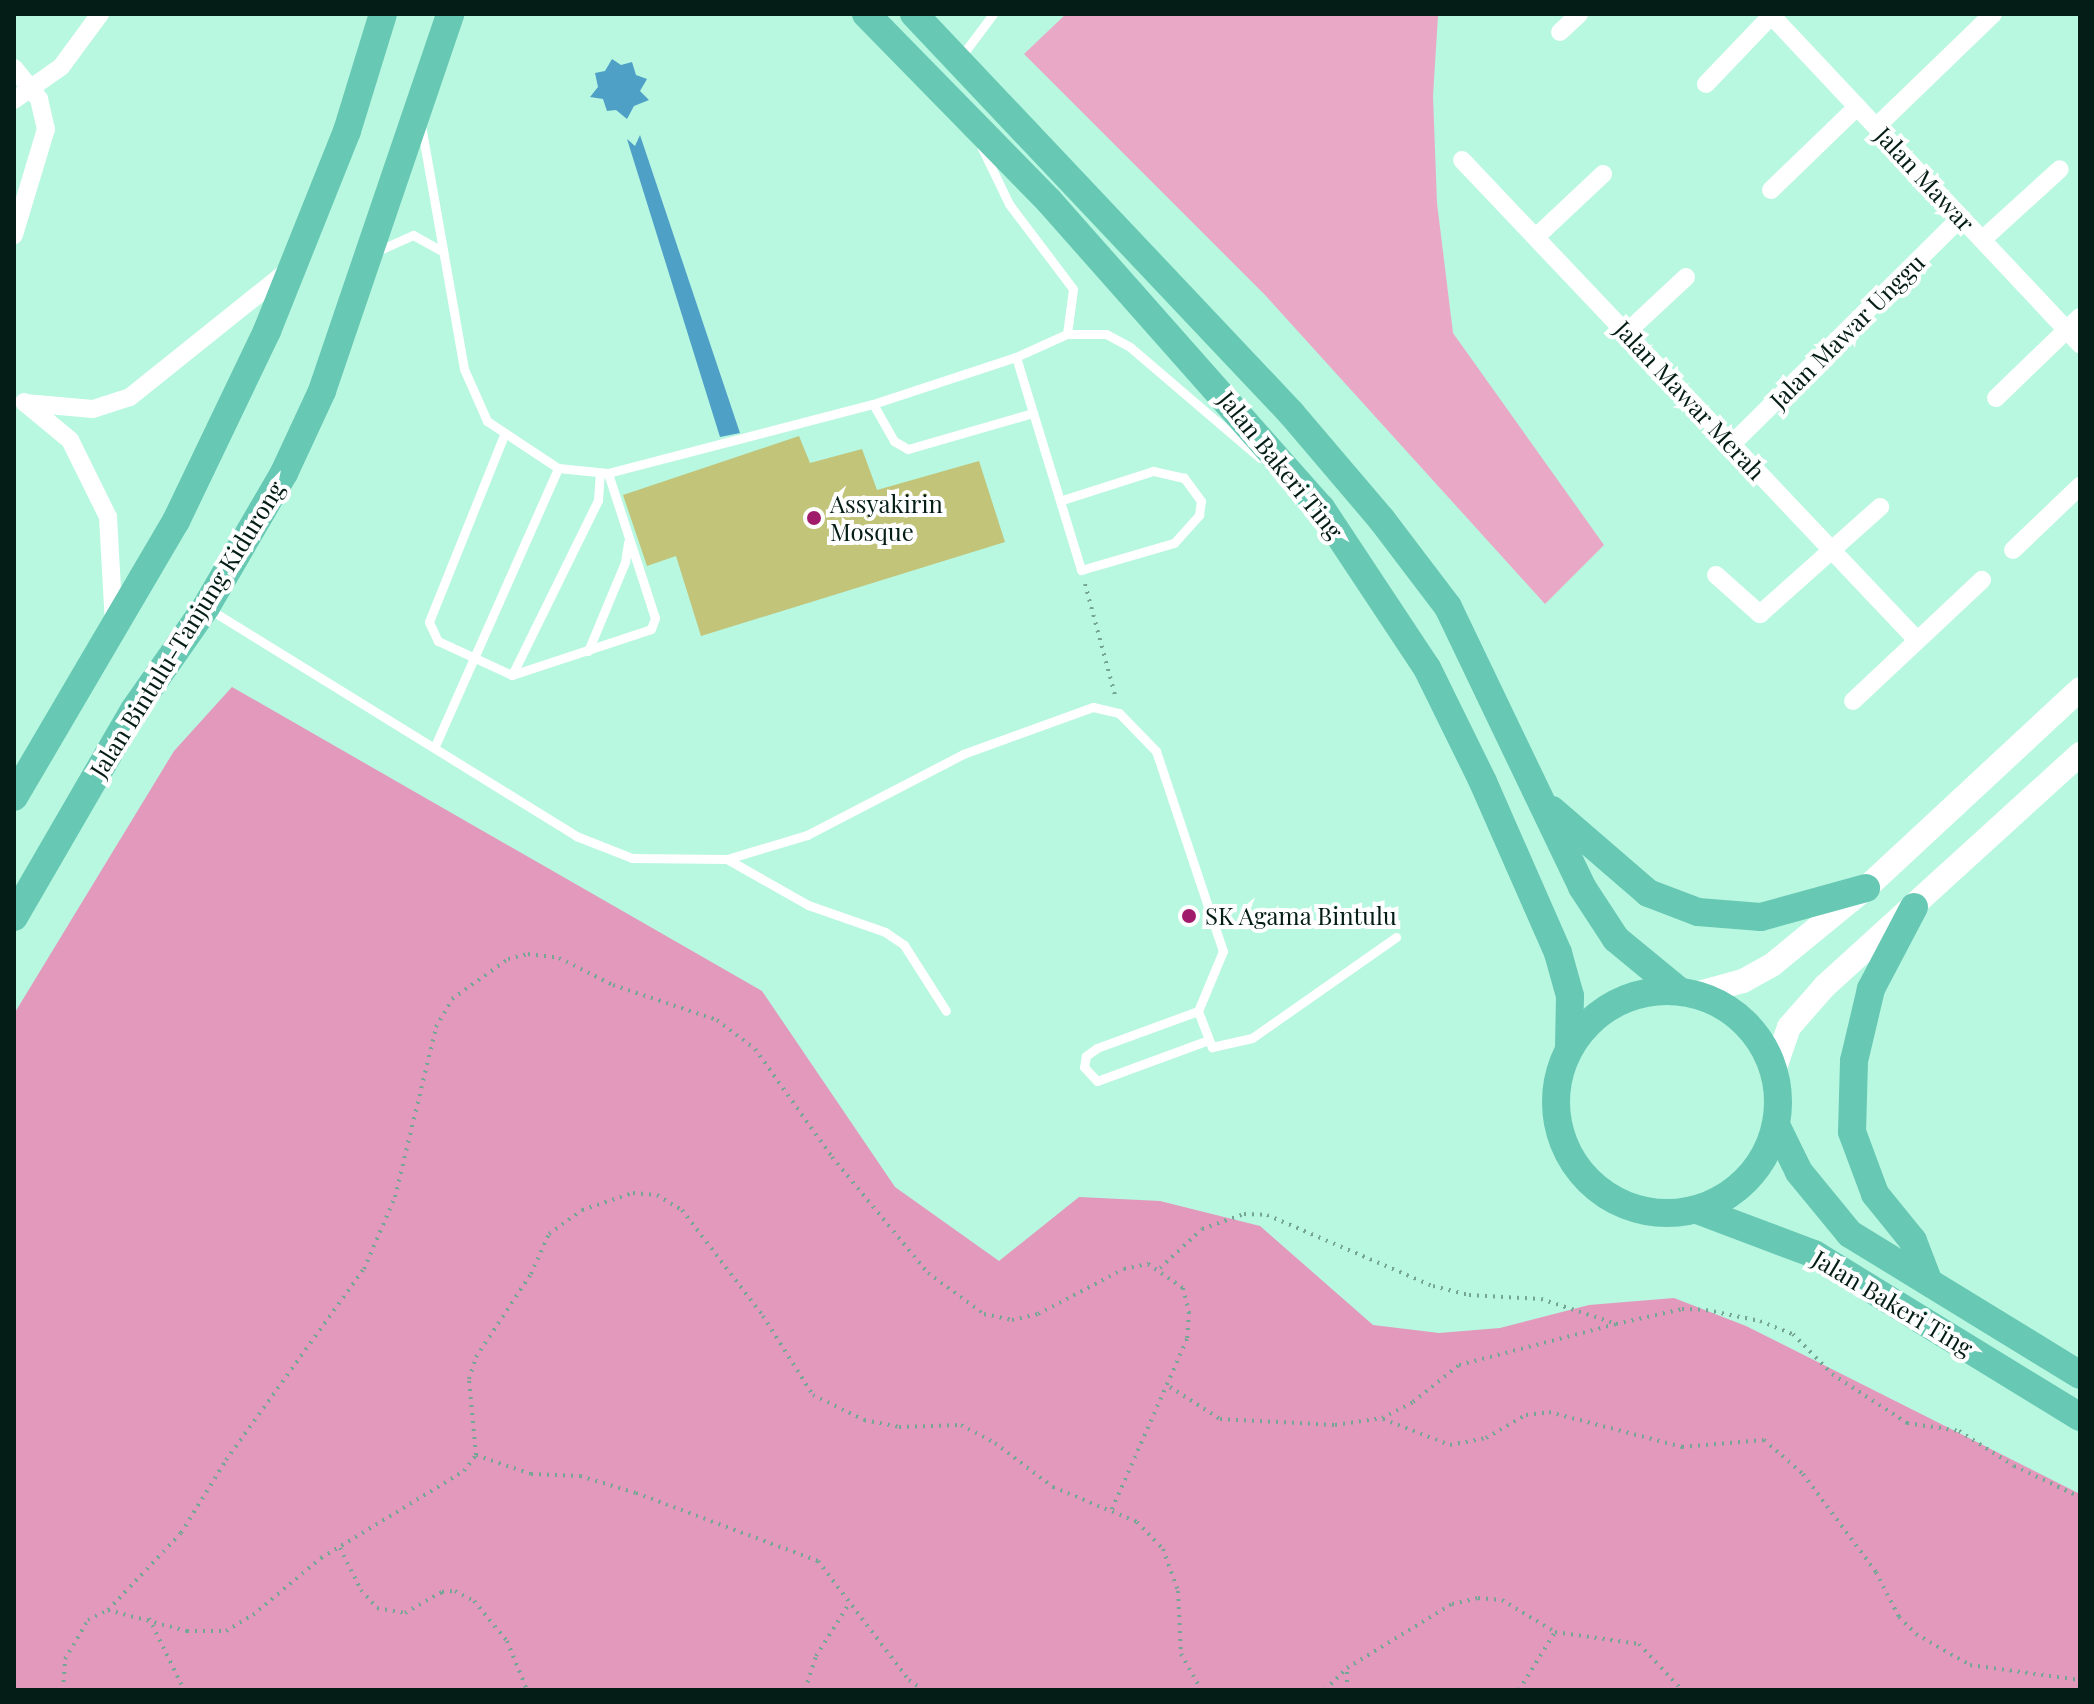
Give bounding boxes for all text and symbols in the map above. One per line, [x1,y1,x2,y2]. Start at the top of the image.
street label: Jalan Mawar [1869,121,1981,237]
street label: Jalan Mawar Unggu [1764,248,1930,414]
street label: Jalan Mawar Merah [1609,314,1771,486]
street label: Jalan Bakeri Ting [1212,385,1350,545]
street label: Jalan Bintulu-Tanjung Kidurong [84,475,290,783]
place label: Assyakirin Mosque [830,490,943,546]
marker: Assyakirin Mosque [805,509,823,527]
place label: SK Agama Bintulu [1205,902,1398,930]
marker: SK Agama Bintulu [1180,907,1198,925]
street label: Jalan Bakeri Ting [1807,1244,1979,1362]

